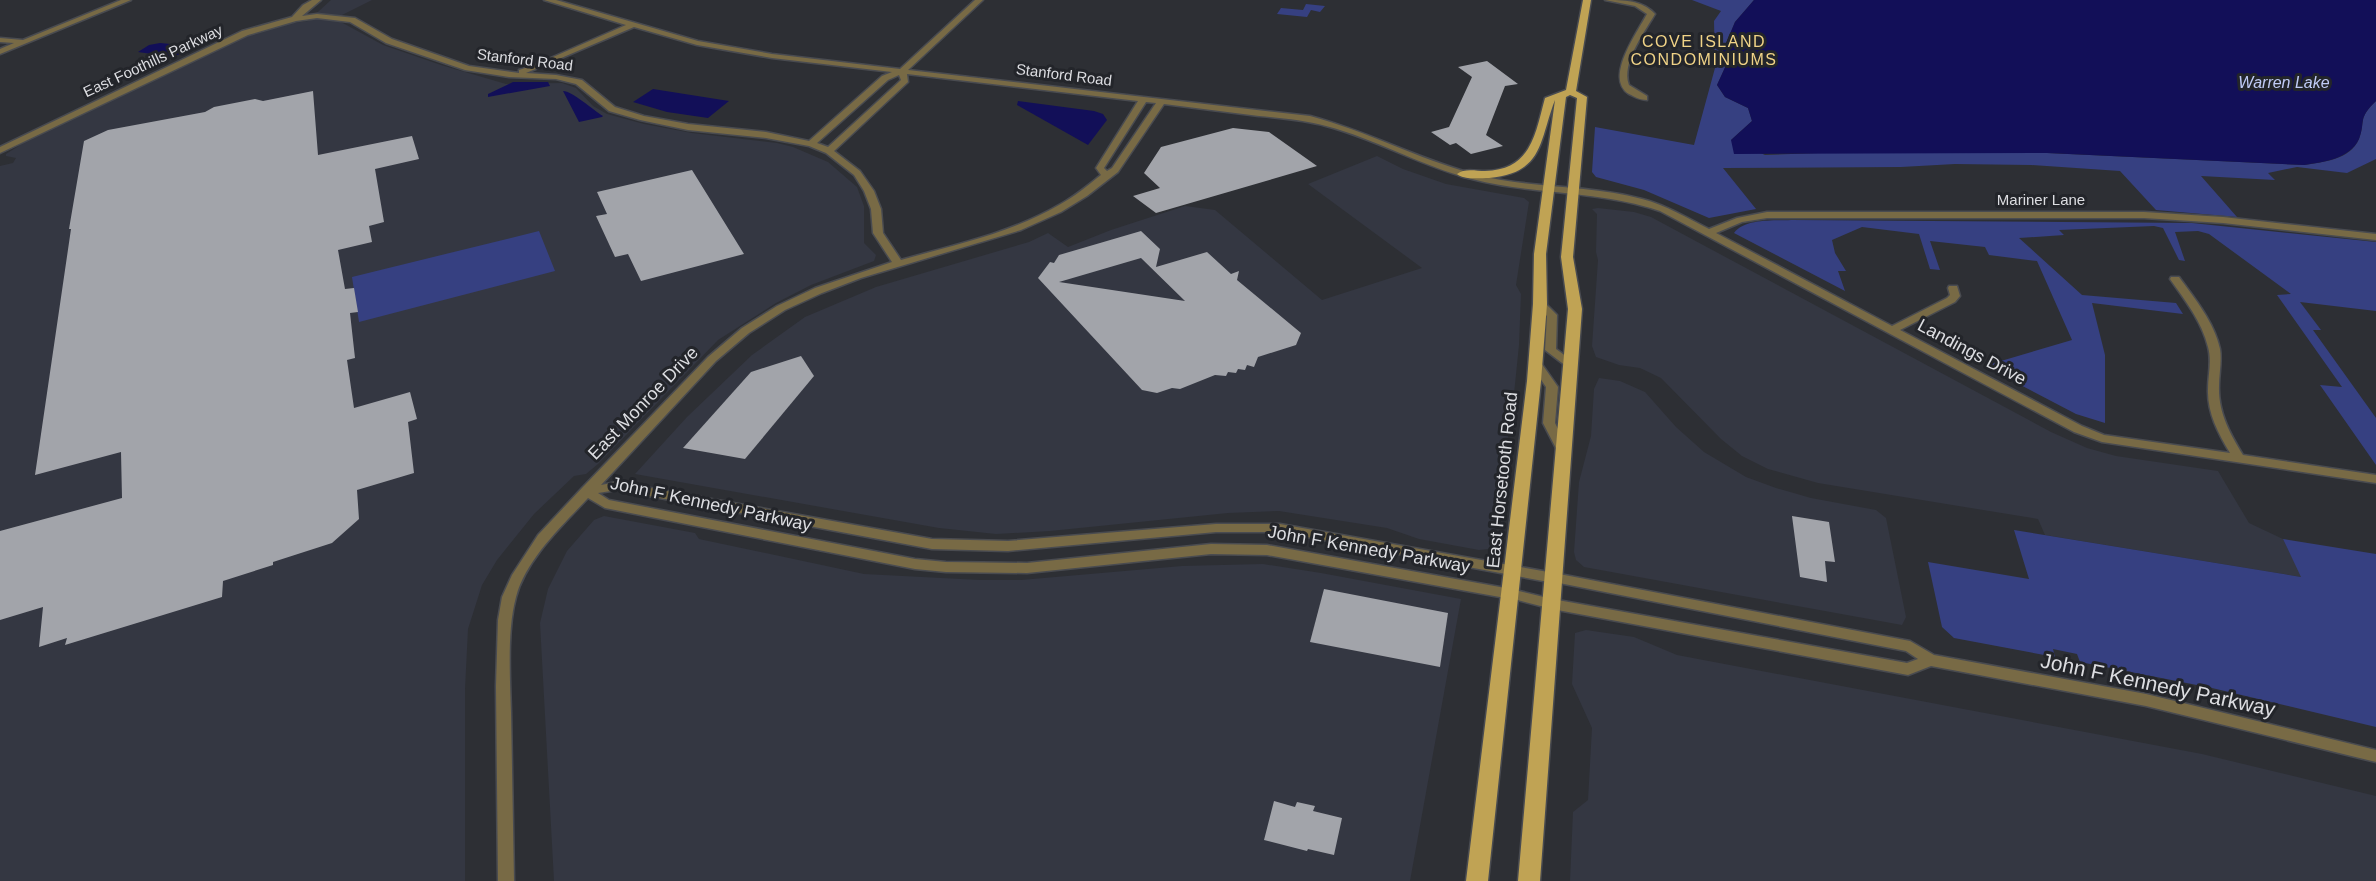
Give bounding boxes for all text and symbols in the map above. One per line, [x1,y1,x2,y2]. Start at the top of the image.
street label: East Foothills Parkway [80,21,226,100]
district label: COVE ISLAND CONDOMINIUMS [1631,33,1777,68]
street label: Stanford Road [476,45,574,74]
street label: Stanford Road [1015,60,1113,89]
water label: Warren Lake [2238,74,2330,91]
street label: Mariner Lane [1997,191,2085,208]
street label: Landings Drive [1914,315,2030,389]
street label: East Monroe Drive [584,342,702,464]
street label: East Horsetooth Road [1483,391,1521,569]
street label: John F Kennedy Parkway [609,473,813,535]
street label: John F Kennedy Parkway [1266,521,1472,577]
street label: John F Kennedy Parkway [2039,648,2278,721]

